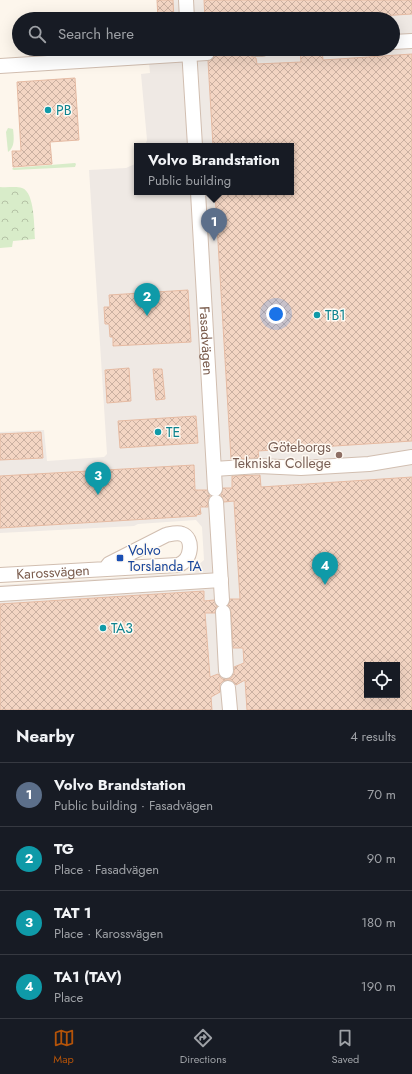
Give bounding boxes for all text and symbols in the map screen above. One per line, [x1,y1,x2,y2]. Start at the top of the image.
search box [12,12,400,56]
icon: search [26,23,48,45]
text: Search here [58,23,134,45]
place label: PB [56,100,72,120]
marker: PB [43,105,53,115]
popup [134,143,294,195]
text: Volvo Brandstation [148,149,280,171]
text: Public building [148,171,231,190]
pin: 1 [201,208,227,241]
pin: 2 [134,283,160,316]
your location [266,304,286,324]
place label: TB1 [325,305,346,325]
street label: Fasadvägen [195,306,218,376]
marker: TB1 [312,310,322,320]
place label: TE [166,422,180,442]
marker: TE [153,427,163,437]
place label: Göteborgs Tekniska College [233,437,331,473]
marker: Göteborgs Tekniska College [334,450,344,460]
pin: 3 [85,462,111,495]
place label: Volvo Torslanda TA [128,540,203,576]
pin: 4 [312,552,338,585]
marker: Volvo Torslanda TA [115,553,125,563]
street label: Karossvägen [16,560,90,584]
place label: TA3 [111,618,133,638]
marker: TA3 [98,623,108,633]
map controls [364,662,400,698]
button: locate [364,662,400,698]
text: Nearby [16,724,74,748]
text: 4 results [350,727,396,746]
text: Volvo Brandstation [54,774,186,796]
text: 1 [26,785,32,804]
text: 70 m [367,785,396,804]
text: Public building · Fasadvägen [54,796,213,815]
text: TG [54,838,74,860]
text: 2 [25,849,33,868]
text: 90 m [367,849,396,868]
text: Place · Fasadvägen [54,860,159,879]
text: TAT 1 [54,902,91,924]
text: 3 [25,913,33,932]
text: 180 m [361,913,396,932]
text: Place · Karossvägen [54,924,163,943]
text: TA1 (TAV) [54,966,122,988]
text: 4 [24,977,34,996]
text: 190 m [361,977,396,996]
text: Place [54,988,83,1007]
tab: Map [53,1027,75,1067]
tab: Directions [180,1027,226,1067]
tab: Saved [332,1027,359,1067]

